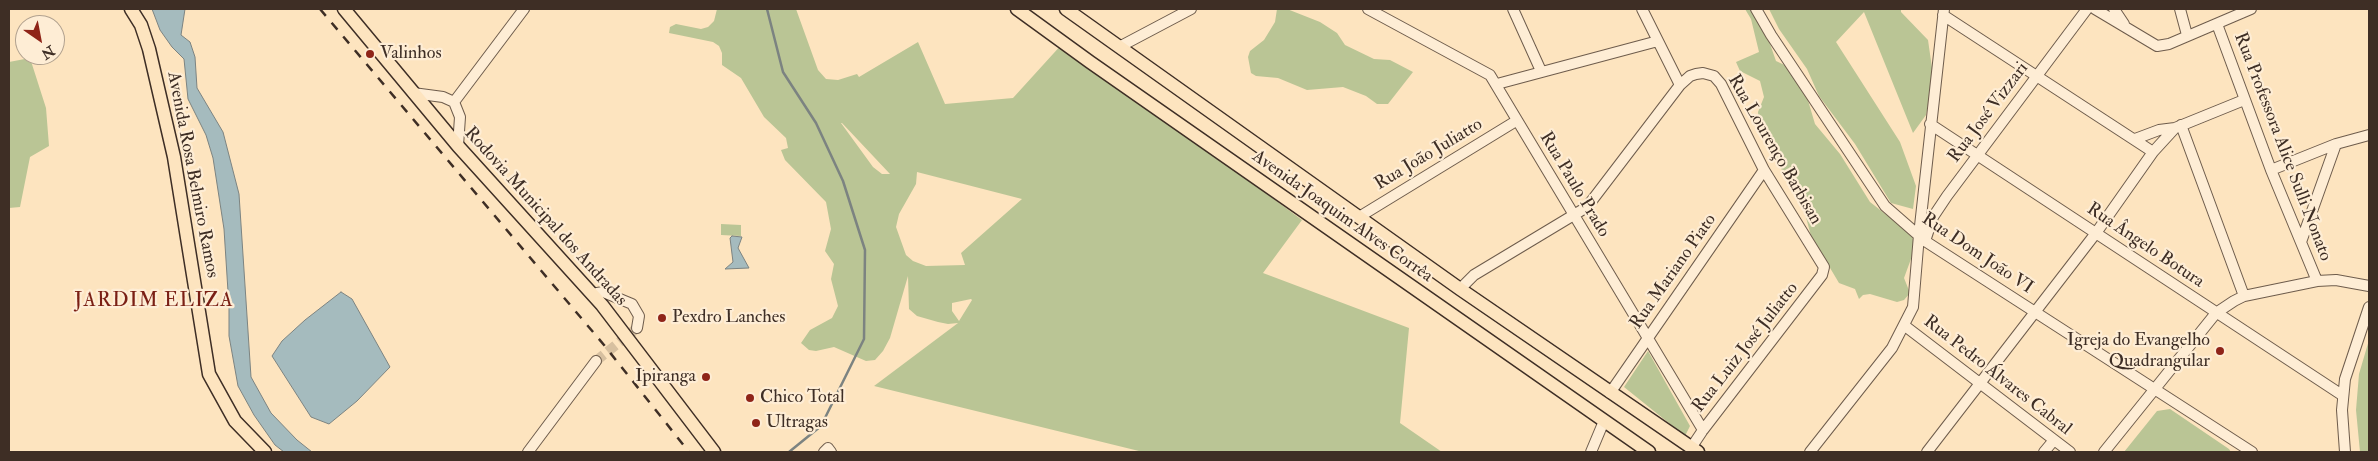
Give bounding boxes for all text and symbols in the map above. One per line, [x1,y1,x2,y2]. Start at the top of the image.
north arrow [15,15,65,65]
street label: Rua Professora Alice Sulli Nonato [2228,30,2336,264]
text: N [38,42,58,63]
place label: Valinhos [380,43,442,65]
marker: Valinhos [364,48,376,60]
street label: Rua José Vizzari [1944,59,2034,167]
street label: Avenida Rosa Belmiro Ramos [161,70,223,280]
street label: Rua Lourenço Barbisan [1722,71,1826,229]
street label: Rua João Juliatto [1371,114,1487,196]
street label: Rodovia Municipal dos Andradas [459,123,631,311]
street label: Rua Paulo Prado [1534,128,1614,242]
street label: Avenida Joaquim Alves Corrêa [1247,146,1437,288]
street label: Rua Ângelo Botura [2082,199,2208,293]
street label: Rua Dom João VI [1917,209,2037,299]
street label: Rua Mariano Piato [1626,210,1722,334]
street label: Rua Luiz José Juliatto [1688,279,1804,417]
district label: JARDIM ELIZA [73,290,235,314]
place label: Pexdro Lanches [672,307,785,329]
street label: Rua Pedro Álvares Cabral [1919,311,2075,441]
marker: Pexdro Lanches [656,312,668,324]
place label: Igreja do Evangelho Quadrangular [2067,330,2210,372]
marker: Igreja do Evangelho Quadrangular [2214,345,2226,357]
place label: Ipiranga [635,366,696,388]
marker: Ipiranga [700,371,712,383]
place label: Chico Total [760,387,845,409]
marker: Chico Total [744,392,756,404]
place label: Ultragas [766,412,828,434]
marker: Ultragas [750,417,762,429]

